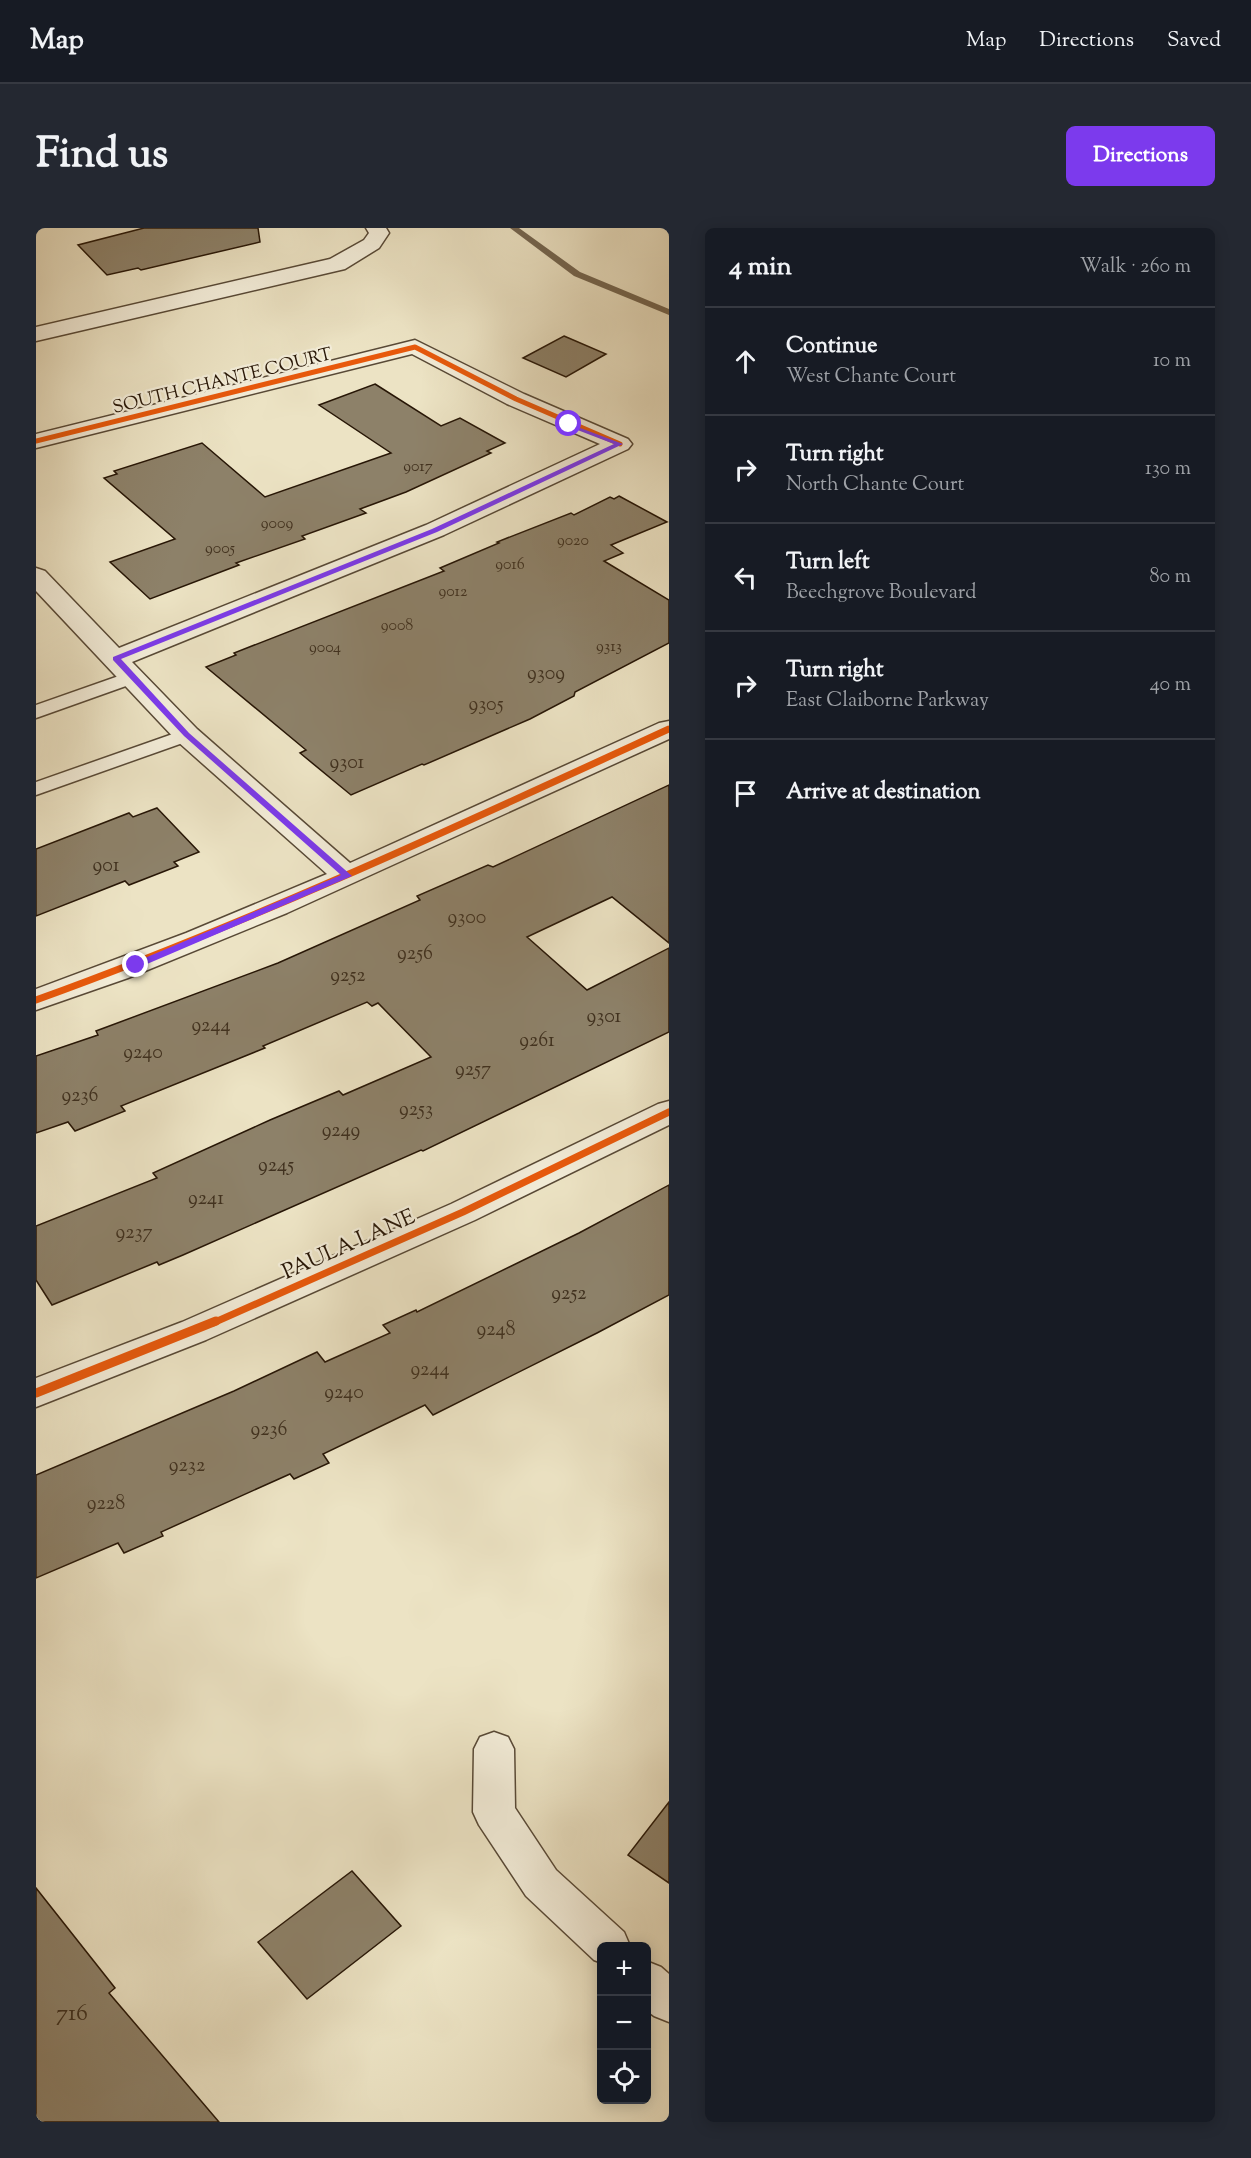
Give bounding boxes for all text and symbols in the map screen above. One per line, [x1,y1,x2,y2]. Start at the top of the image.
text: Map [30,21,84,61]
text: Map [966,26,1006,56]
text: Directions [1039,26,1134,56]
text: Saved [1167,26,1221,56]
text: Find us [36,126,168,186]
button: Directions [1066,126,1215,186]
text: 4 min [729,249,792,286]
text: Walk · 260 m [1080,253,1191,282]
text: Continue [786,331,877,363]
street label: SOUTH CHANTE COURT [110,342,335,422]
icon: ahead [729,345,762,378]
text: 10 m [1153,347,1191,376]
text: West Chante Court [786,363,956,392]
route start [555,410,581,436]
text: Turn right [786,439,883,471]
icon: right [729,453,762,486]
text: 130 m [1145,455,1191,484]
house number: 9017 [403,456,433,479]
text: North Chante Court [786,471,964,500]
house number: 9009 [261,513,293,536]
house number: 9020 [557,530,589,553]
house number: 9005 [205,538,236,561]
text: Turn left [786,547,869,579]
house number: 9016 [495,554,525,577]
icon: left [729,561,762,594]
text: 80 m [1150,563,1191,592]
text: Beechgrove Boulevard [786,579,976,608]
house number: 9012 [438,581,468,604]
house number: 9008 [381,615,413,638]
house number: 9313 [596,636,622,659]
house number: 9004 [309,637,341,660]
text: Turn right [786,655,883,687]
house number: 9309 [527,660,565,689]
icon: right [729,669,762,702]
text: 40 m [1150,671,1191,700]
text: East Claiborne Parkway [786,687,989,716]
house number: 9305 [468,691,504,720]
house number: 9301 [330,749,365,778]
icon: arrive [729,777,762,810]
text: Arrive at destination [786,777,981,809]
house number: 901 [93,852,120,881]
house number: 9300 [448,904,486,933]
house number: 9256 [397,940,433,969]
route end [122,951,148,977]
house number: 9252 [330,962,366,991]
house number: 9301 [587,1003,622,1032]
house number: 9244 [191,1012,231,1041]
house number: 9261 [519,1027,555,1056]
house number: 9240 [123,1039,163,1068]
house number: 9257 [455,1056,491,1085]
house number: 9236 [62,1082,99,1111]
house number: 9253 [399,1096,433,1125]
house number: 9249 [322,1117,360,1146]
house number: 9245 [258,1152,294,1181]
house number: 9241 [188,1185,224,1214]
street label: PAULA LANE [278,1202,421,1289]
house number: 9237 [115,1219,153,1248]
house number: 9252 [551,1280,587,1309]
house number: 9248 [476,1316,516,1345]
house number: 9244 [410,1356,450,1385]
house number: 9240 [324,1379,364,1408]
house number: 9236 [251,1416,288,1445]
house number: 9232 [169,1452,205,1481]
house number: 9228 [87,1490,125,1519]
map controls [597,1942,651,2104]
button: + [597,1942,651,1996]
button: − [597,1996,651,2050]
house number: 716 [56,1997,88,2031]
button: locate [597,2050,651,2104]

